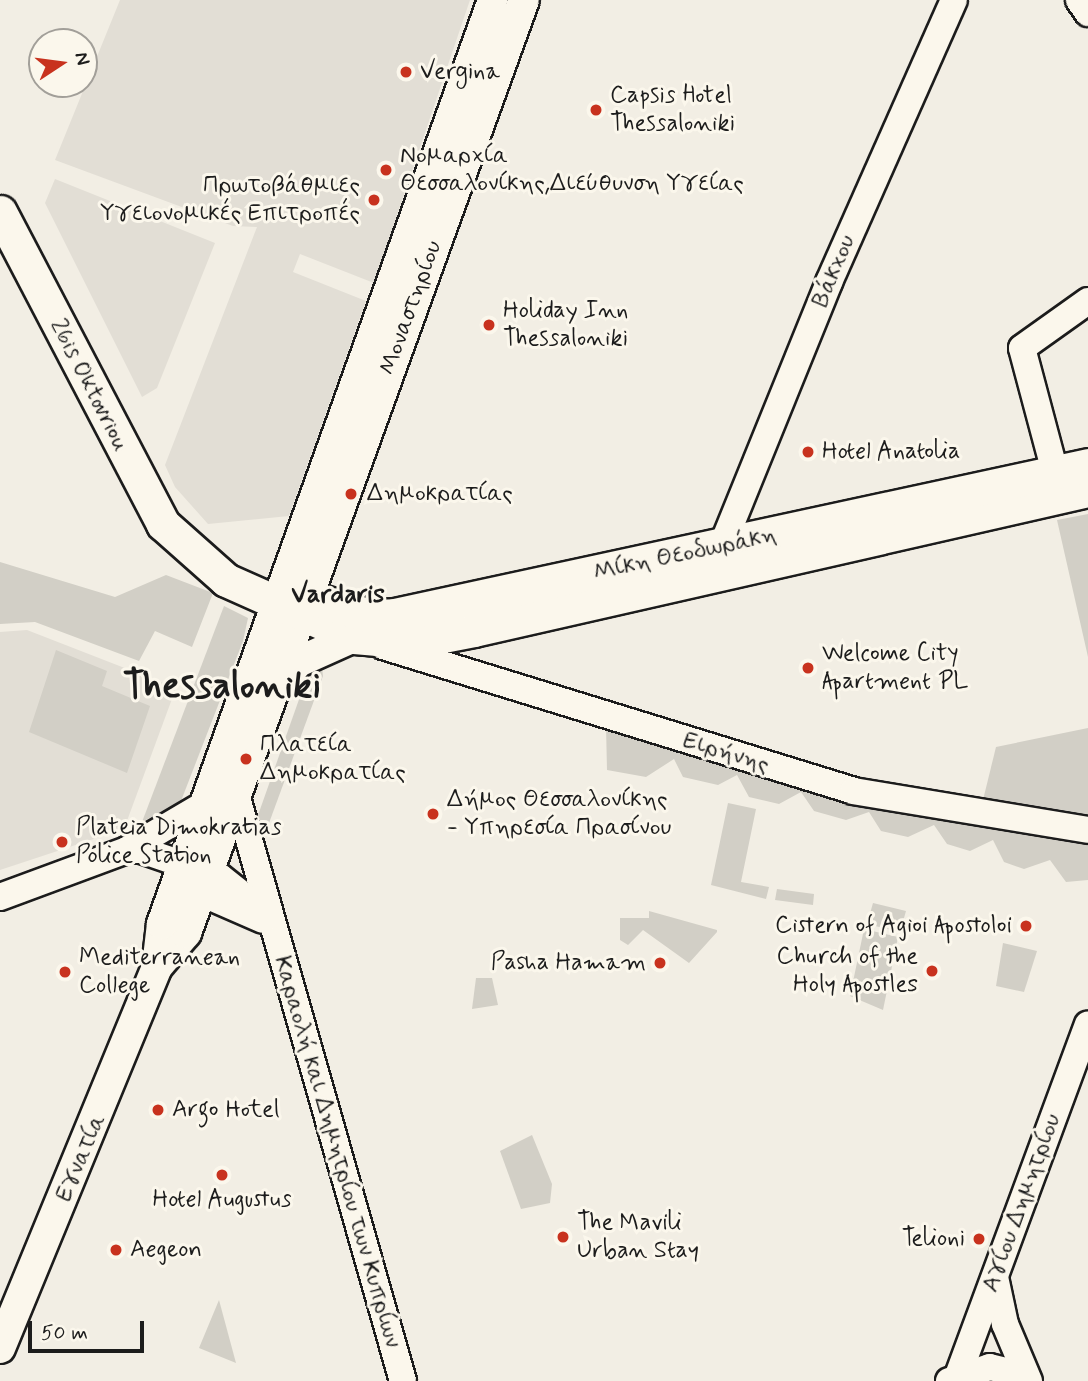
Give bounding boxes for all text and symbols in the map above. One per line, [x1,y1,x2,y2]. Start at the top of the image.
north arrow [28,28,98,98]
text: N [68,50,96,68]
place label: Vergina [420,58,500,86]
marker: Vergina [398,64,414,80]
place label: Capsis Hotel Thessaloniki [610,82,735,138]
marker: Capsis Hotel Thessaloniki [588,102,604,118]
place label: Νομαρχία Θεσσαλονίκης,Διεύθυνση Υγείας [400,142,744,198]
marker: Νομαρχία Θεσσαλονίκης,Διεύθυνση Υγείας [378,162,394,178]
place label: Πρωτοβάθμιες Υγειονομικές Επιτροπές [100,172,360,228]
marker: Πρωτοβάθμιες Υγειονομικές Επιτροπές [366,192,382,208]
street label: Βάκχου [806,230,862,312]
street label: Μοναστηρίου [373,237,449,379]
place label: Holiday Inn Thessaloniki [503,297,628,353]
street label: 26is Oktovriou [44,316,134,454]
marker: Holiday Inn Thessaloniki [481,317,497,333]
place label: Hotel Anatolia [822,438,959,466]
marker: Hotel Anatolia [800,444,816,460]
place label: Δημοκρατίας [367,480,513,508]
marker: Δημοκρατίας [341,484,361,504]
street label: Μίκη Θεοδωράκη [591,521,779,587]
district label: Vardaris [291,580,385,612]
place label: Welcome City Apartment PL [822,640,964,696]
marker: Welcome City Apartment PL [800,660,816,676]
district label: Thessaloniki [123,664,321,710]
street label: Ειρήνης [679,726,773,780]
place label: Πλατεία Δημοκρατίας [260,731,406,787]
marker: Πλατεία Δημοκρατίας [238,751,254,767]
place label: Δήμος Θεσσαλονίκης - Υπηρεσία Πρασίνου [447,786,671,842]
marker: Δήμος Θεσσαλονίκης - Υπηρεσία Πρασίνου [425,806,441,822]
place label: Plateia Dimokratias Police Station [76,814,283,870]
marker: Plateia Dimokratias Police Station [54,834,70,850]
place label: Cistern of Agioi Apostoloi [774,912,1012,940]
marker: Cistern of Agioi Apostoloi [1018,918,1034,934]
place label: Church of the Holy Apostles [777,943,918,999]
place label: Mediterranean College [79,944,240,1000]
place label: Pasha Hamam [493,949,646,977]
street label: Καραολή και Δημητρίου των Κυπρίων [267,953,407,1351]
marker: Pasha Hamam [652,955,668,971]
marker: Church of the Holy Apostles [924,963,940,979]
marker: Mediterranean College [57,964,73,980]
place label: Argo Hotel [172,1096,274,1124]
marker: Argo Hotel [150,1102,166,1118]
street label: Εγνατία [50,1110,112,1206]
street label: Αγίου Δημητρίου [976,1110,1068,1296]
marker: Hotel Augustus [214,1167,230,1183]
place label: Hotel Augustus [151,1186,293,1214]
place label: The Mavili Urban Stay [577,1209,699,1265]
place label: Telioni [902,1225,965,1253]
marker: The Mavili Urban Stay [555,1229,571,1245]
marker: Telioni [971,1231,987,1247]
place label: Aegeon [130,1236,202,1264]
marker: Aegeon [108,1242,124,1258]
scale bar [32,1308,147,1352]
text: 50 m [41,1319,88,1347]

